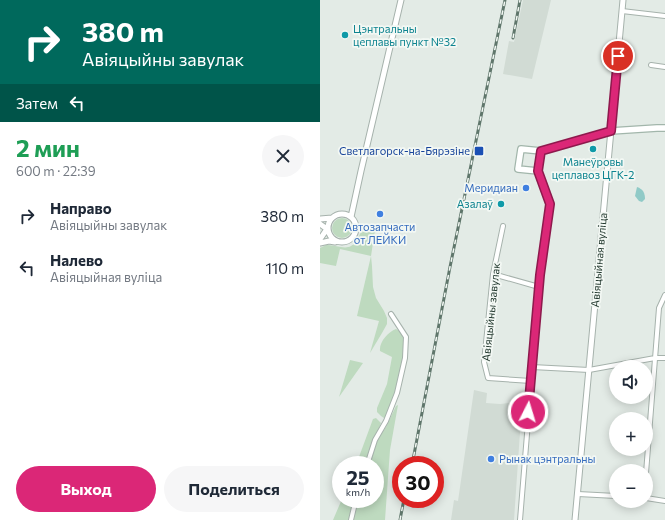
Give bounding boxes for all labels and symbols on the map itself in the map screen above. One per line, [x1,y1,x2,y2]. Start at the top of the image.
place label: Цэнтральны цеплавы пункт №32 [353,22,456,48]
marker: Цэнтральны цеплавы пункт №32 [340,30,350,40]
pin [601,39,635,73]
place label: Светлагорск-на-Бярэзіне [339,144,470,157]
marker: Манеўровы цеплавоз ЦГК-2 [588,144,598,154]
marker: Светлагорск-на-Бярэзіне [473,145,485,157]
place label: Манеўровы цеплавоз ЦГК-2 [552,155,634,181]
place label: Меридиан [464,181,518,194]
marker: Меридиан [521,183,531,193]
place label: Азалаў [457,197,493,210]
marker: Азалаў [496,199,506,209]
marker: Автозапчасти от ЛЕЙКИ [375,209,385,219]
street label: Авіяцыйная вуліца [588,212,609,308]
place label: Автозапчасти от ЛЕЙКИ [345,220,415,246]
street label: Авіяцыйны завулак [479,262,502,362]
position arrow [507,391,549,433]
place label: Рынак цэнтральны [499,452,596,465]
marker: Рынак цэнтральны [486,454,496,464]
speed limit sign: 30 [392,456,444,508]

